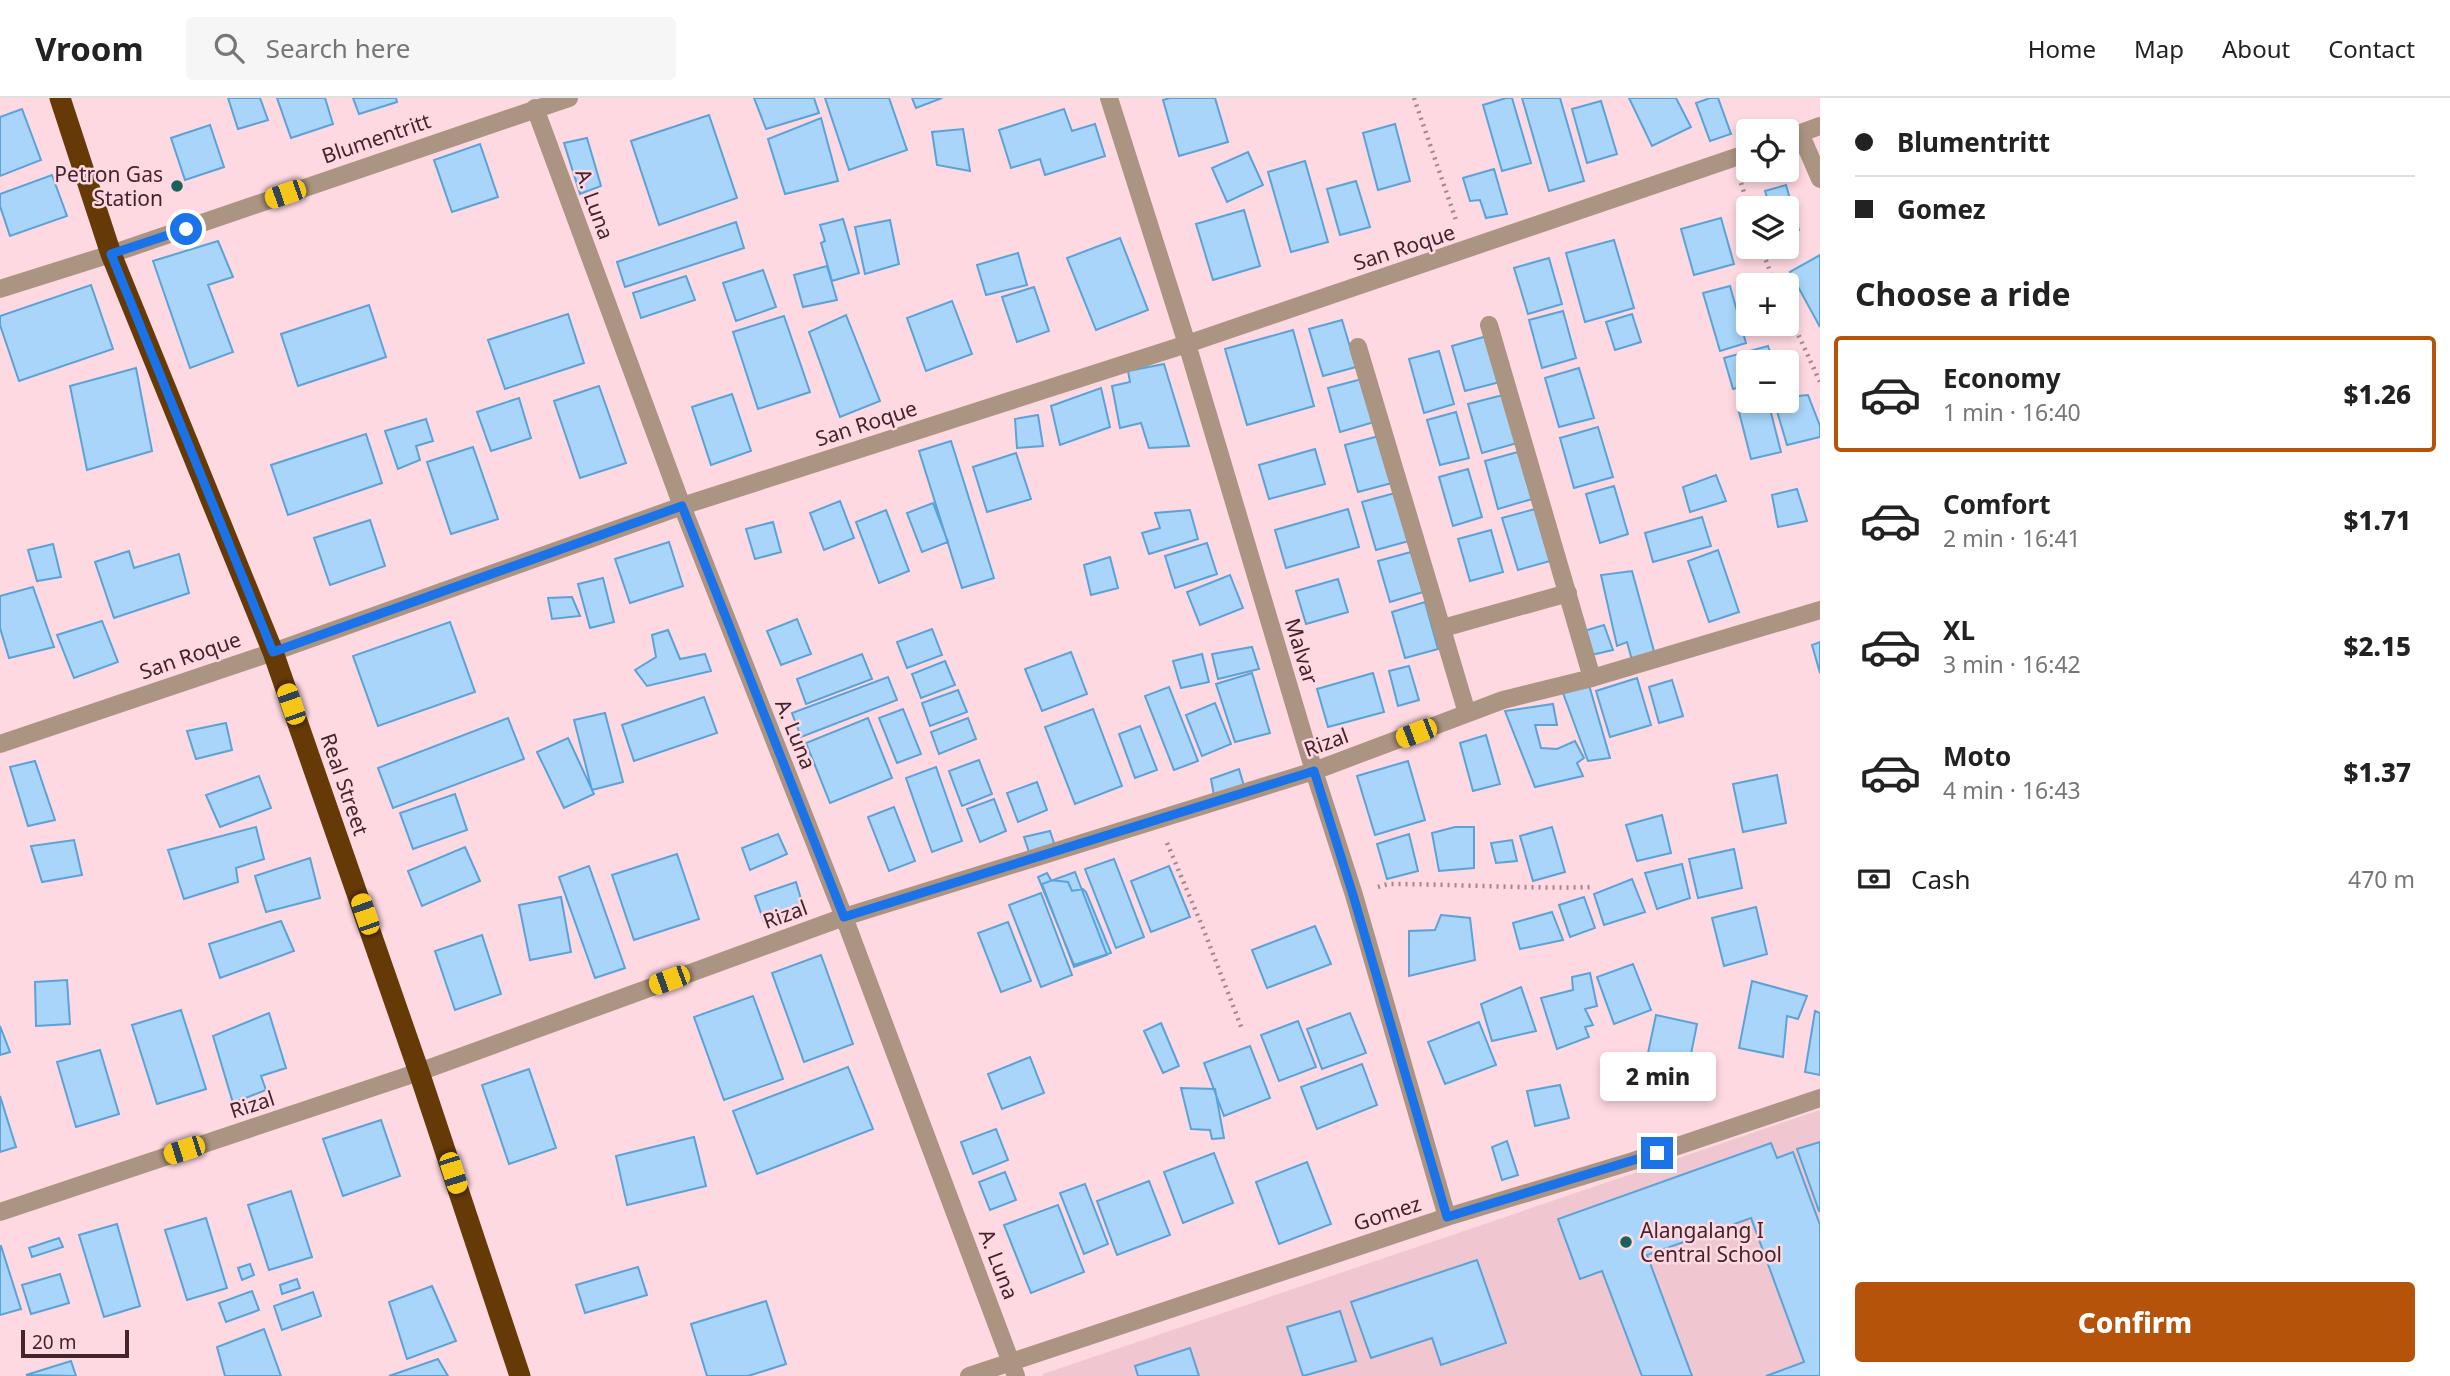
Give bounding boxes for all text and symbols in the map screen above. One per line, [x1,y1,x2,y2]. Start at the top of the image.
search box [186,17,676,80]
text: Vroom [35,26,144,71]
icon: search [210,29,248,67]
text: Search here [266,30,410,66]
text: Home [2028,32,2096,65]
text: Map [2134,32,2184,65]
text: About [2222,32,2290,65]
text: Contact [2328,32,2415,65]
street label: Blumentritt [318,106,435,170]
map controls [1736,119,1799,413]
button: locate [1736,119,1799,182]
text: Blumentritt [1897,124,2050,160]
place label: Petron Gas Station [54,160,163,212]
street label: A. Luna [569,165,621,243]
car [262,177,309,211]
marker: Petron Gas Station [169,178,185,194]
text: Gomez [1897,191,1986,227]
button: layers [1736,196,1799,259]
route start [170,213,202,245]
street label: San Roque [1350,217,1458,277]
text: Choose a ride [1855,272,2071,315]
button: + [1736,273,1799,336]
button: − [1736,350,1799,413]
text: Economy [1943,360,2061,396]
icon: car [1859,363,1922,426]
text: $1.26 [2344,376,2411,412]
street label: San Roque [812,393,920,453]
text: 1 min · 16:40 [1943,396,2081,428]
text: Comfort [1943,486,2051,522]
icon: car [1859,489,1922,552]
text: $1.71 [2344,502,2411,538]
text: 2 min · 16:41 [1943,522,2081,554]
text: XL [1943,612,1975,648]
street label: Malvar [1279,615,1325,688]
icon: car [1859,615,1922,678]
street label: San Roque [136,625,244,685]
text: $2.15 [2344,628,2411,664]
text: 3 min · 16:42 [1943,648,2081,680]
car [275,681,308,727]
street label: A. Luna [769,695,823,773]
car [1393,716,1440,750]
street label: Rizal [1300,721,1352,763]
street label: Real Street [314,729,376,839]
text: Moto [1943,738,2011,774]
icon: car [1859,741,1922,804]
text: $1.37 [2344,754,2411,790]
text: 4 min · 16:43 [1943,774,2081,806]
icon: cash [1855,860,1893,898]
text: Cash [1911,861,1971,897]
text: 470 m [2348,863,2415,895]
car [349,891,382,937]
street label: Rizal [759,893,811,935]
car [646,963,693,997]
callout: 2 min [1599,1052,1715,1100]
text: 2 min [1626,1060,1690,1092]
street label: Rizal [226,1084,278,1124]
car [161,1134,208,1166]
route end [1641,1137,1673,1169]
car [437,1150,470,1196]
street label: Gomez [1350,1189,1424,1237]
place label: Alangalang I Central School [1640,1216,1782,1268]
street label: A. Luna [973,1225,1025,1303]
marker: Alangalang I Central School [1618,1234,1634,1250]
button: Confirm [1855,1282,2415,1362]
scale bar [21,1327,130,1359]
text: 20 m [32,1329,76,1355]

